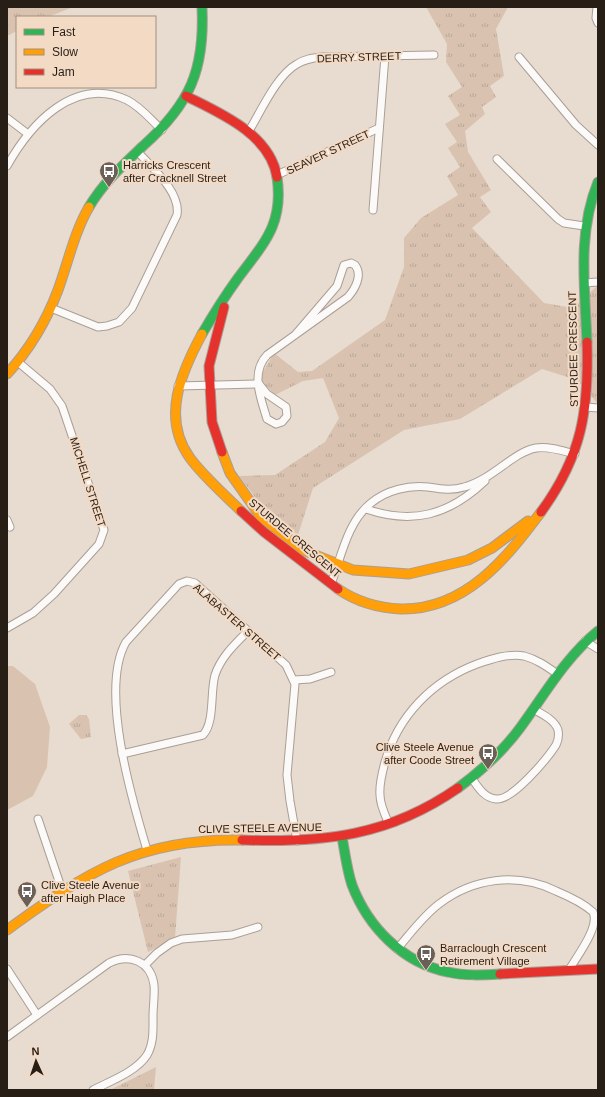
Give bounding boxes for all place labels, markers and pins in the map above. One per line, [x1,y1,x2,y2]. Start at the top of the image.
place label: Harricks Crescent after Cracknell Street [123,159,226,184]
bus stop icon: Harricks Crescent after Cracknell Street [98,160,120,188]
place label: Clive Steele Avenue after Coode Street [376,741,474,766]
bus stop icon: Clive Steele Avenue after Coode Street [477,742,499,770]
place label: Clive Steele Avenue after Haigh Place [41,879,139,904]
bus stop icon: Clive Steele Avenue after Haigh Place [16,880,38,908]
place label: Barraclough Crescent Retirement Village [440,942,546,967]
bus stop icon: Barraclough Crescent Retirement Village [415,943,437,971]

